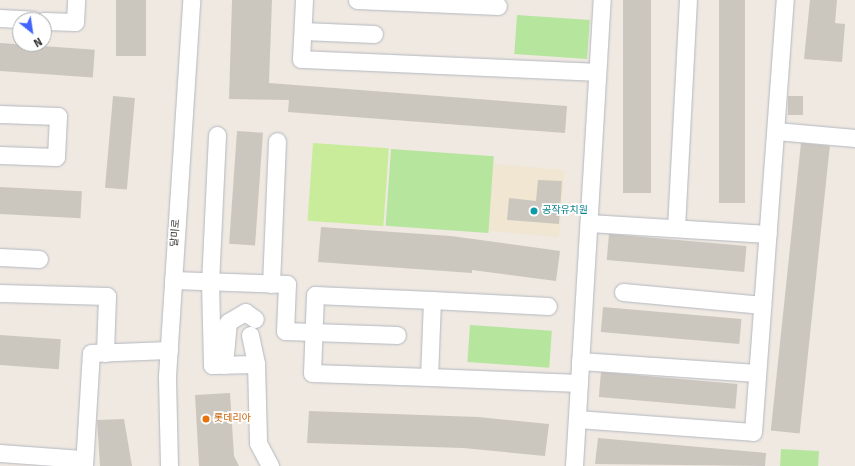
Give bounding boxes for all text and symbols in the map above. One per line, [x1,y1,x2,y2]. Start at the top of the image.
north arrow [12,12,52,52]
text: N [31,34,44,50]
place label: 공작유치원 [542,205,588,217]
marker: 공작유치원 [529,206,539,216]
street label: 달미로 [169,219,183,247]
place label: 롯데리아 [214,413,251,425]
marker: 롯데리아 [201,414,211,424]

